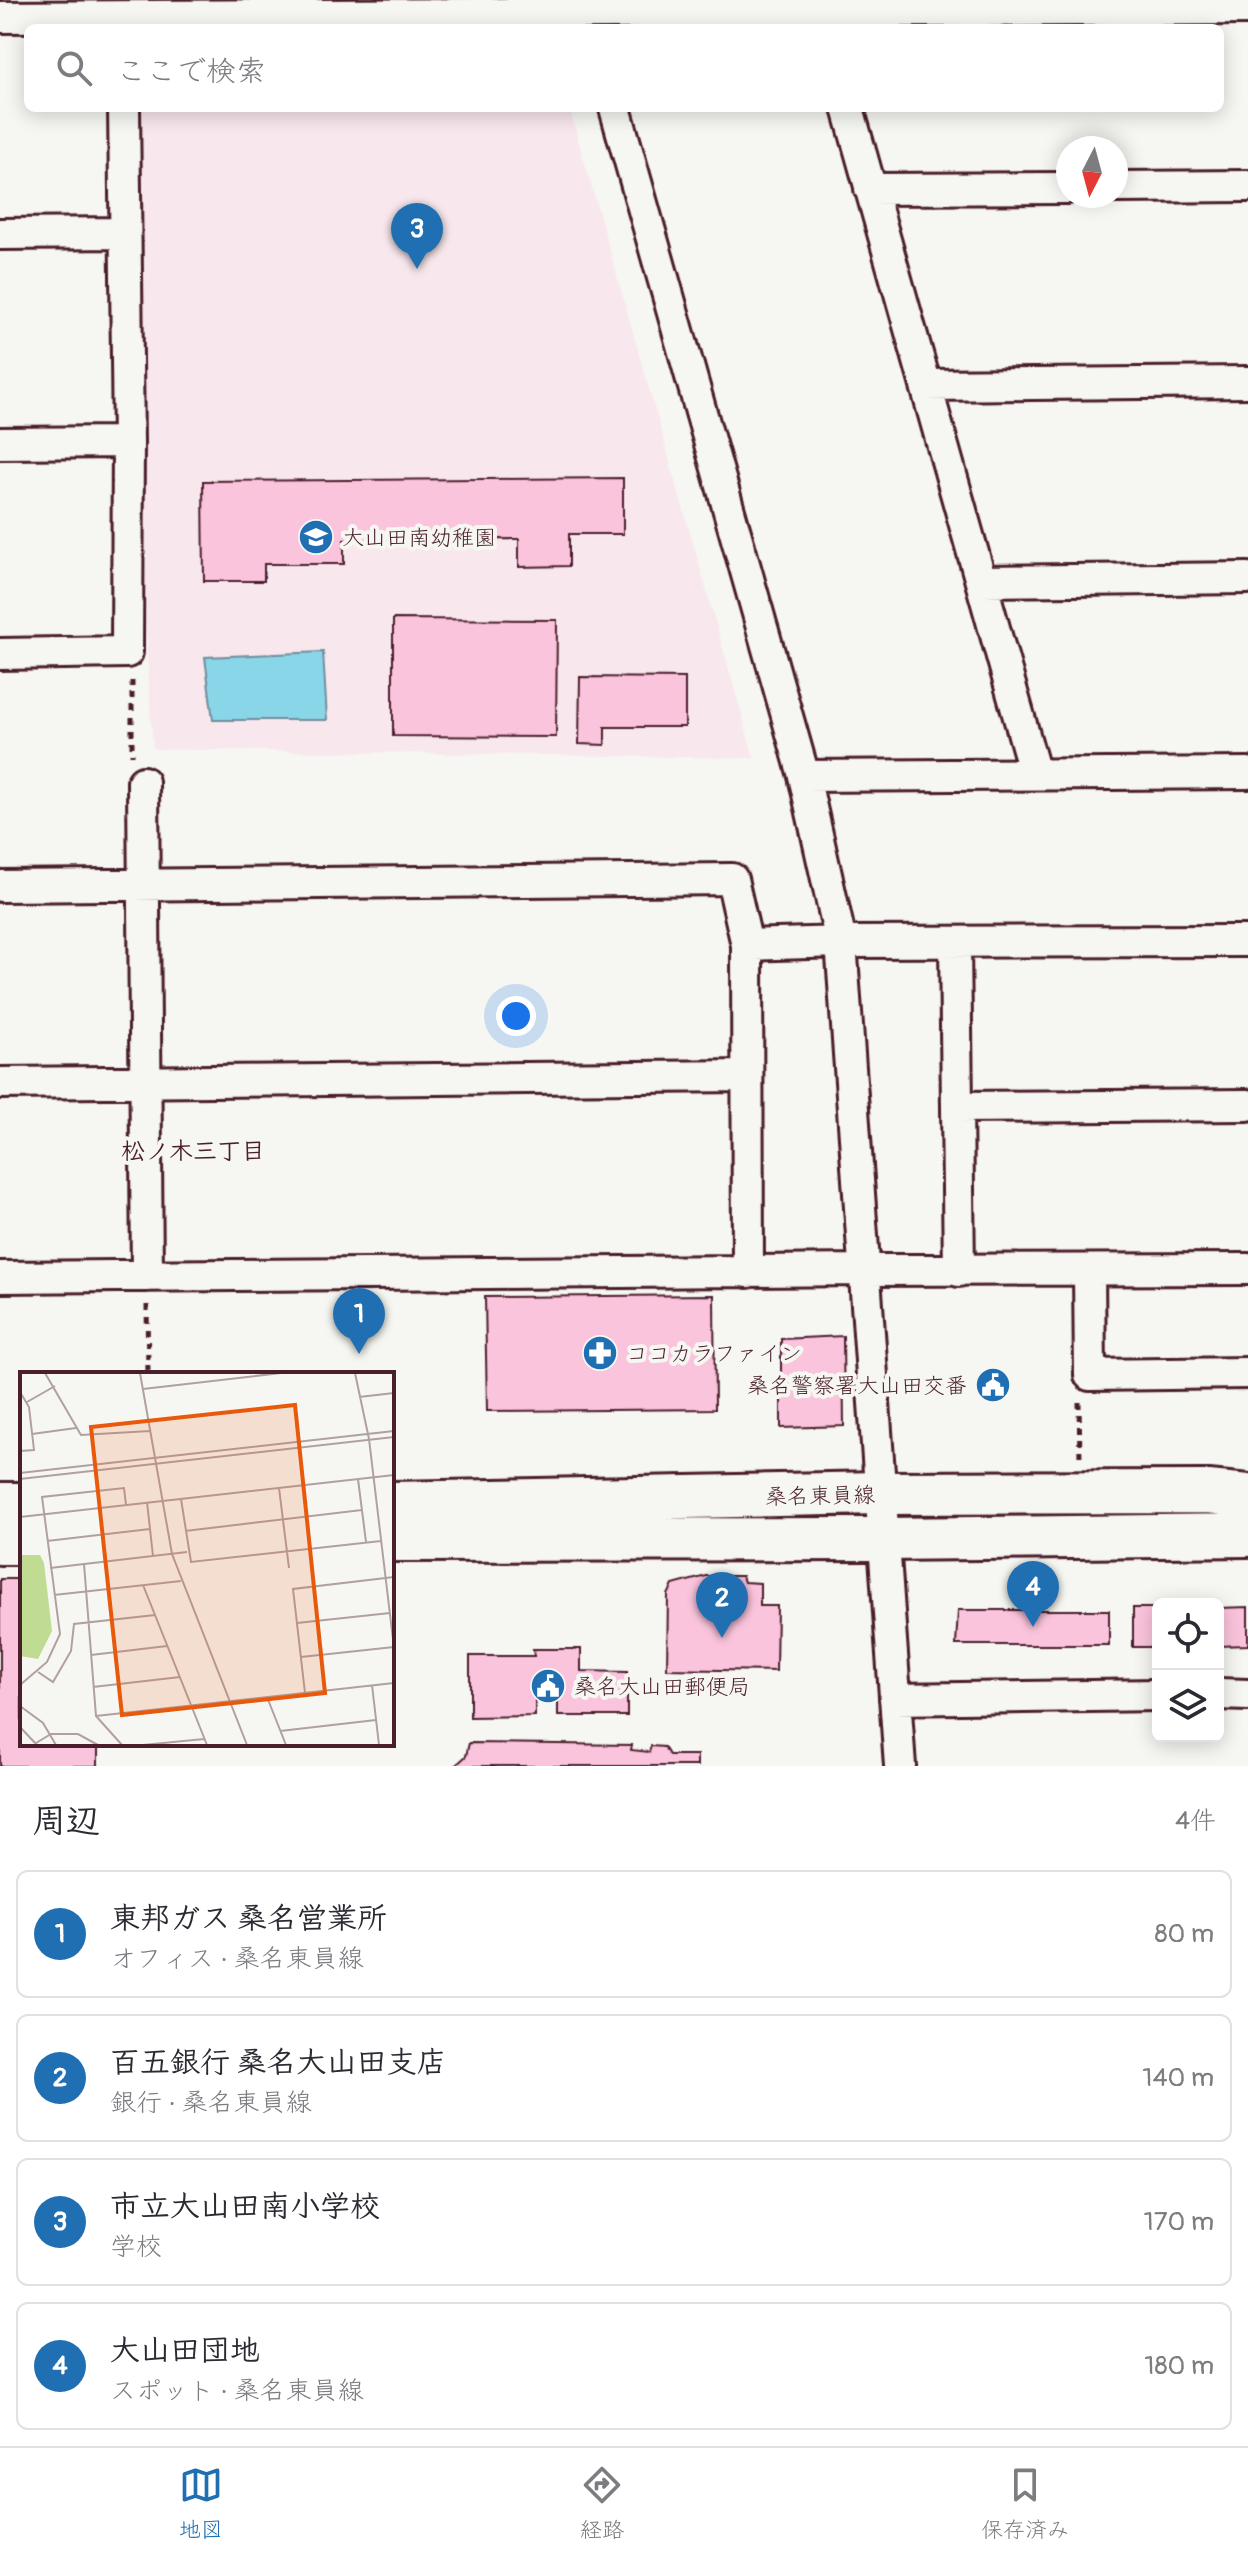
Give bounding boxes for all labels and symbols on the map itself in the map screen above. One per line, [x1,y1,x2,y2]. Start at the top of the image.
north arrow [1056,136,1128,208]
pin: 3 [391,203,443,269]
school or university icon: 大山田南幼稚園 [297,518,335,556]
place label: 大山田南幼稚園 [342,524,496,552]
your location [496,996,536,1036]
district label: 松ノ木三丁目 [121,1137,265,1166]
pin: 1 [333,1288,385,1354]
pharmacy icon: ココカラファイン [581,1334,619,1372]
place label: ココカラファイン [626,1340,802,1368]
public building icon: 桑名警察署大山田交番 [974,1366,1012,1404]
inset map [20,1372,394,1746]
place label: 桑名警察署大山田交番 [747,1372,967,1400]
street label: 桑名東員線 [765,1481,875,1511]
pin: 4 [1007,1561,1059,1627]
pin: 2 [696,1572,748,1638]
public building icon: 桑名大山田郵便局 [529,1667,567,1705]
place label: 桑名大山田郵便局 [574,1673,750,1701]

